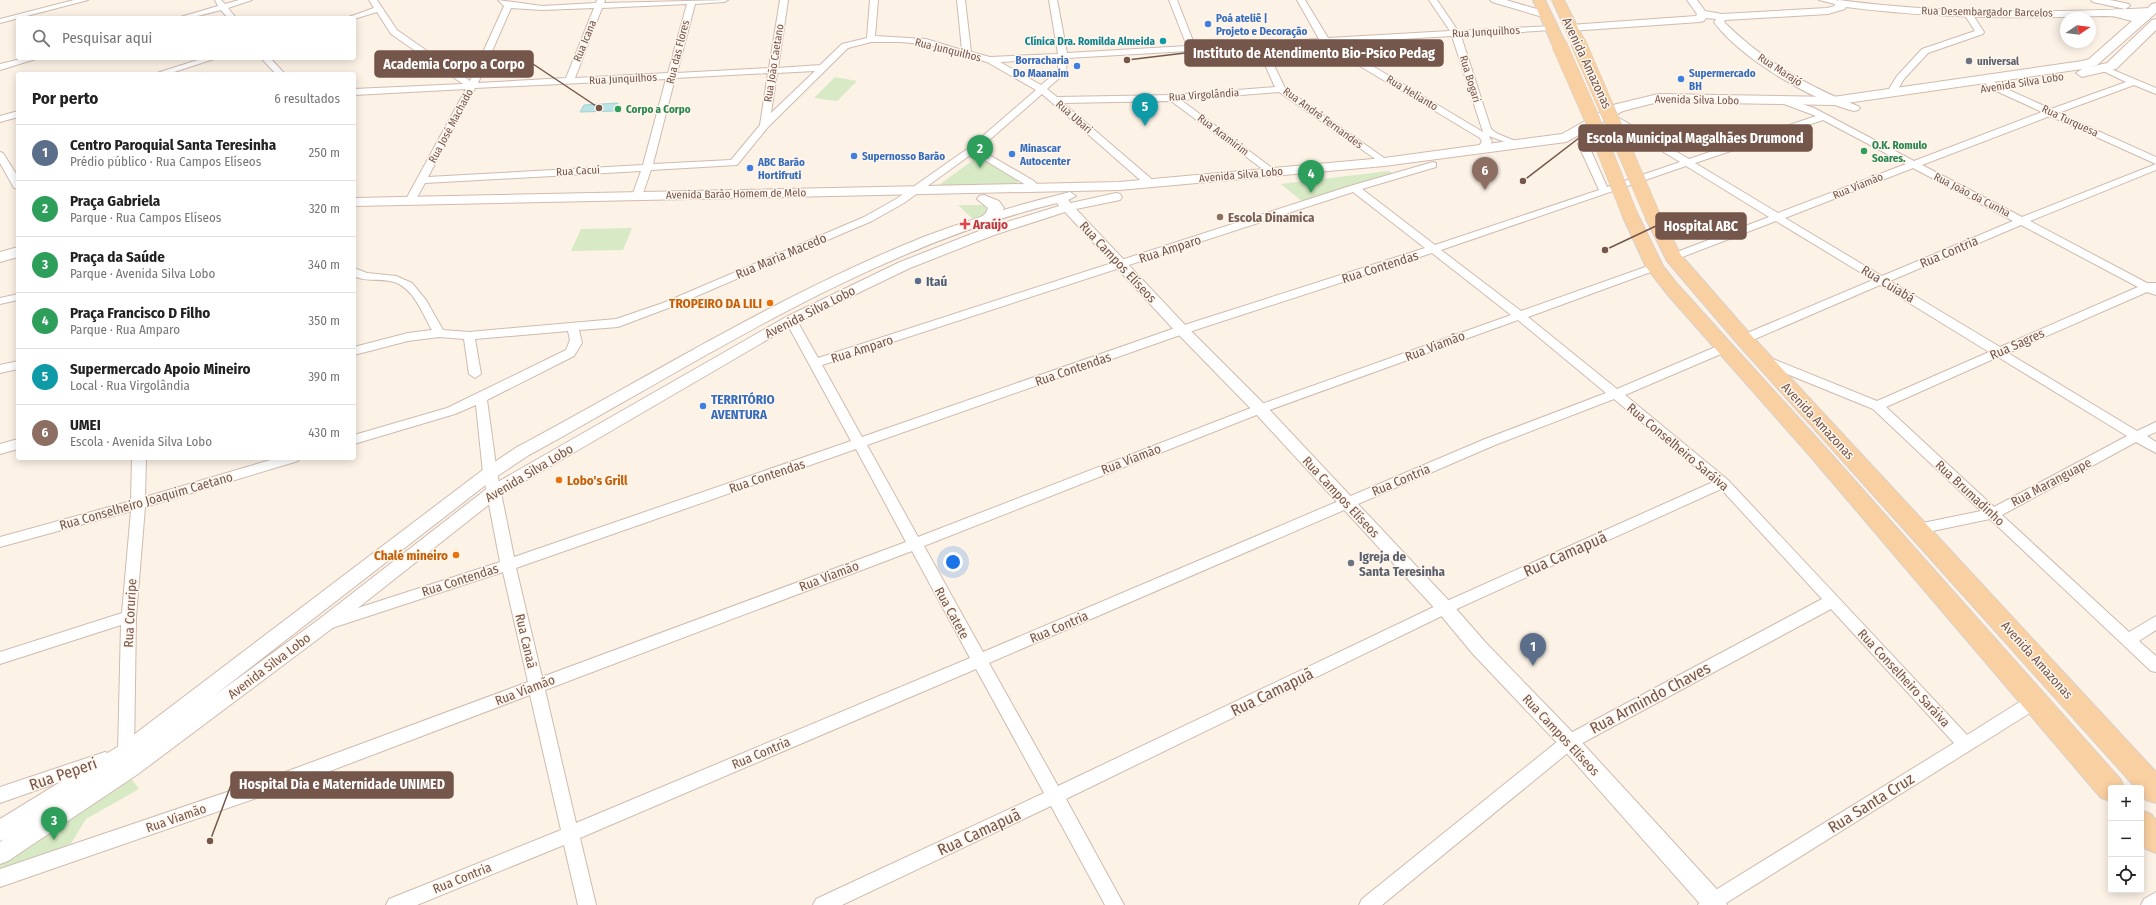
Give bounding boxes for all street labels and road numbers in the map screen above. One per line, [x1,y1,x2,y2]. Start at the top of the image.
street label: Rua Desembargador Barcelos [1921,4,2053,20]
street label: Avenida Amazonas [1559,15,1615,112]
street label: Rua Icana [571,18,599,64]
street label: Rua das Flores [664,18,692,85]
street label: Rua João Caetano [761,23,787,103]
street label: Rua Junquilhos [1452,24,1521,40]
street label: Rua Junquilhos [913,35,983,65]
street label: Rua Marajó [1755,51,1805,89]
street label: Rua Bogari [1457,54,1483,104]
street label: Avenida Silva Lobo [1979,70,2065,96]
street label: Rua Junquilhos [589,71,658,87]
street label: Rua Helianto [1384,73,1440,114]
street label: Rua André Fernandes [1281,85,1366,151]
street label: Rua Virgolândia [1168,86,1240,104]
street label: Rua José Machado [426,87,476,165]
street label: Avenida Silva Lobo [1655,93,1739,107]
street label: Rua Ubari [1053,98,1095,136]
street label: Rua Turquesa [2040,102,2100,140]
street label: Rua Aramirim [1195,112,1251,158]
street label: Rua Cacuí [556,163,600,179]
street label: Avenida Silva Lobo [1198,165,1284,185]
street label: Rua Viamão [1831,170,1885,202]
street label: Rua João da Cunha [1932,170,2012,220]
street label: Avenida Barão Homem de Melo [666,186,806,202]
street label: Rua Campos Elíseos [1077,218,1160,306]
street label: Rua Maria Macedo [733,230,829,282]
street label: Rua Amparo [1137,232,1203,266]
street label: Rua Contria [1918,233,1980,271]
street label: Rua Contendas [1340,247,1421,286]
street label: Rua Cuiabá [1859,262,1917,306]
street label: Avenida Silva Lobo [762,283,858,341]
street label: Rua Sagres [1987,325,2047,363]
street label: Rua Viamão [1403,328,1467,364]
street label: Rua Amparo [829,332,895,366]
street label: Rua Contendas [1033,349,1113,389]
street label: Avenida Amazonas [1779,380,1858,463]
street label: Rua Conselheiro Saráiva [1624,400,1732,494]
street label: Avenida Silva Lobo [482,441,576,505]
street label: Rua Viamão [1099,441,1163,477]
street label: Rua Campos Elíseos [1300,453,1383,541]
street label: Rua Maranguape [2008,455,2094,509]
street label: Rua Contendas [727,456,807,496]
street label: Rua Brumadinho [1932,457,2008,529]
street label: Rua Contria [1370,461,1432,499]
street label: Rua Conselheiro Joaquim Caetano [58,469,235,533]
street label: Rua Camapuã [1520,527,1610,581]
street label: Rua Viamão [797,558,861,594]
street label: Rua Contendas [420,560,501,599]
street label: Rua Coruripe [121,578,139,648]
street label: Rua Catete [932,584,972,642]
street label: Rua Contria [1028,608,1090,646]
street label: Rua Canaã [512,612,540,670]
street label: Avenida Amazonas [1998,618,2076,702]
street label: Rua Conselheiro Saráiva [1855,626,1953,730]
street label: Avenida Silva Lobo [225,630,313,702]
street label: Rua Armindo Chaves [1586,658,1714,738]
street label: Rua Camapuã [1228,664,1316,720]
street label: Rua Viamão [493,672,557,708]
street label: Rua Campos Elíseos [1520,691,1603,779]
street label: Rua Contria [730,734,792,772]
street label: Rua Peperi [27,754,99,794]
street label: Rua Santa Cruz [1825,769,1917,837]
street label: Rua Viamão [144,801,208,835]
street label: Rua Camapuã [934,804,1024,859]
street label: Rua Contria [431,859,493,897]

